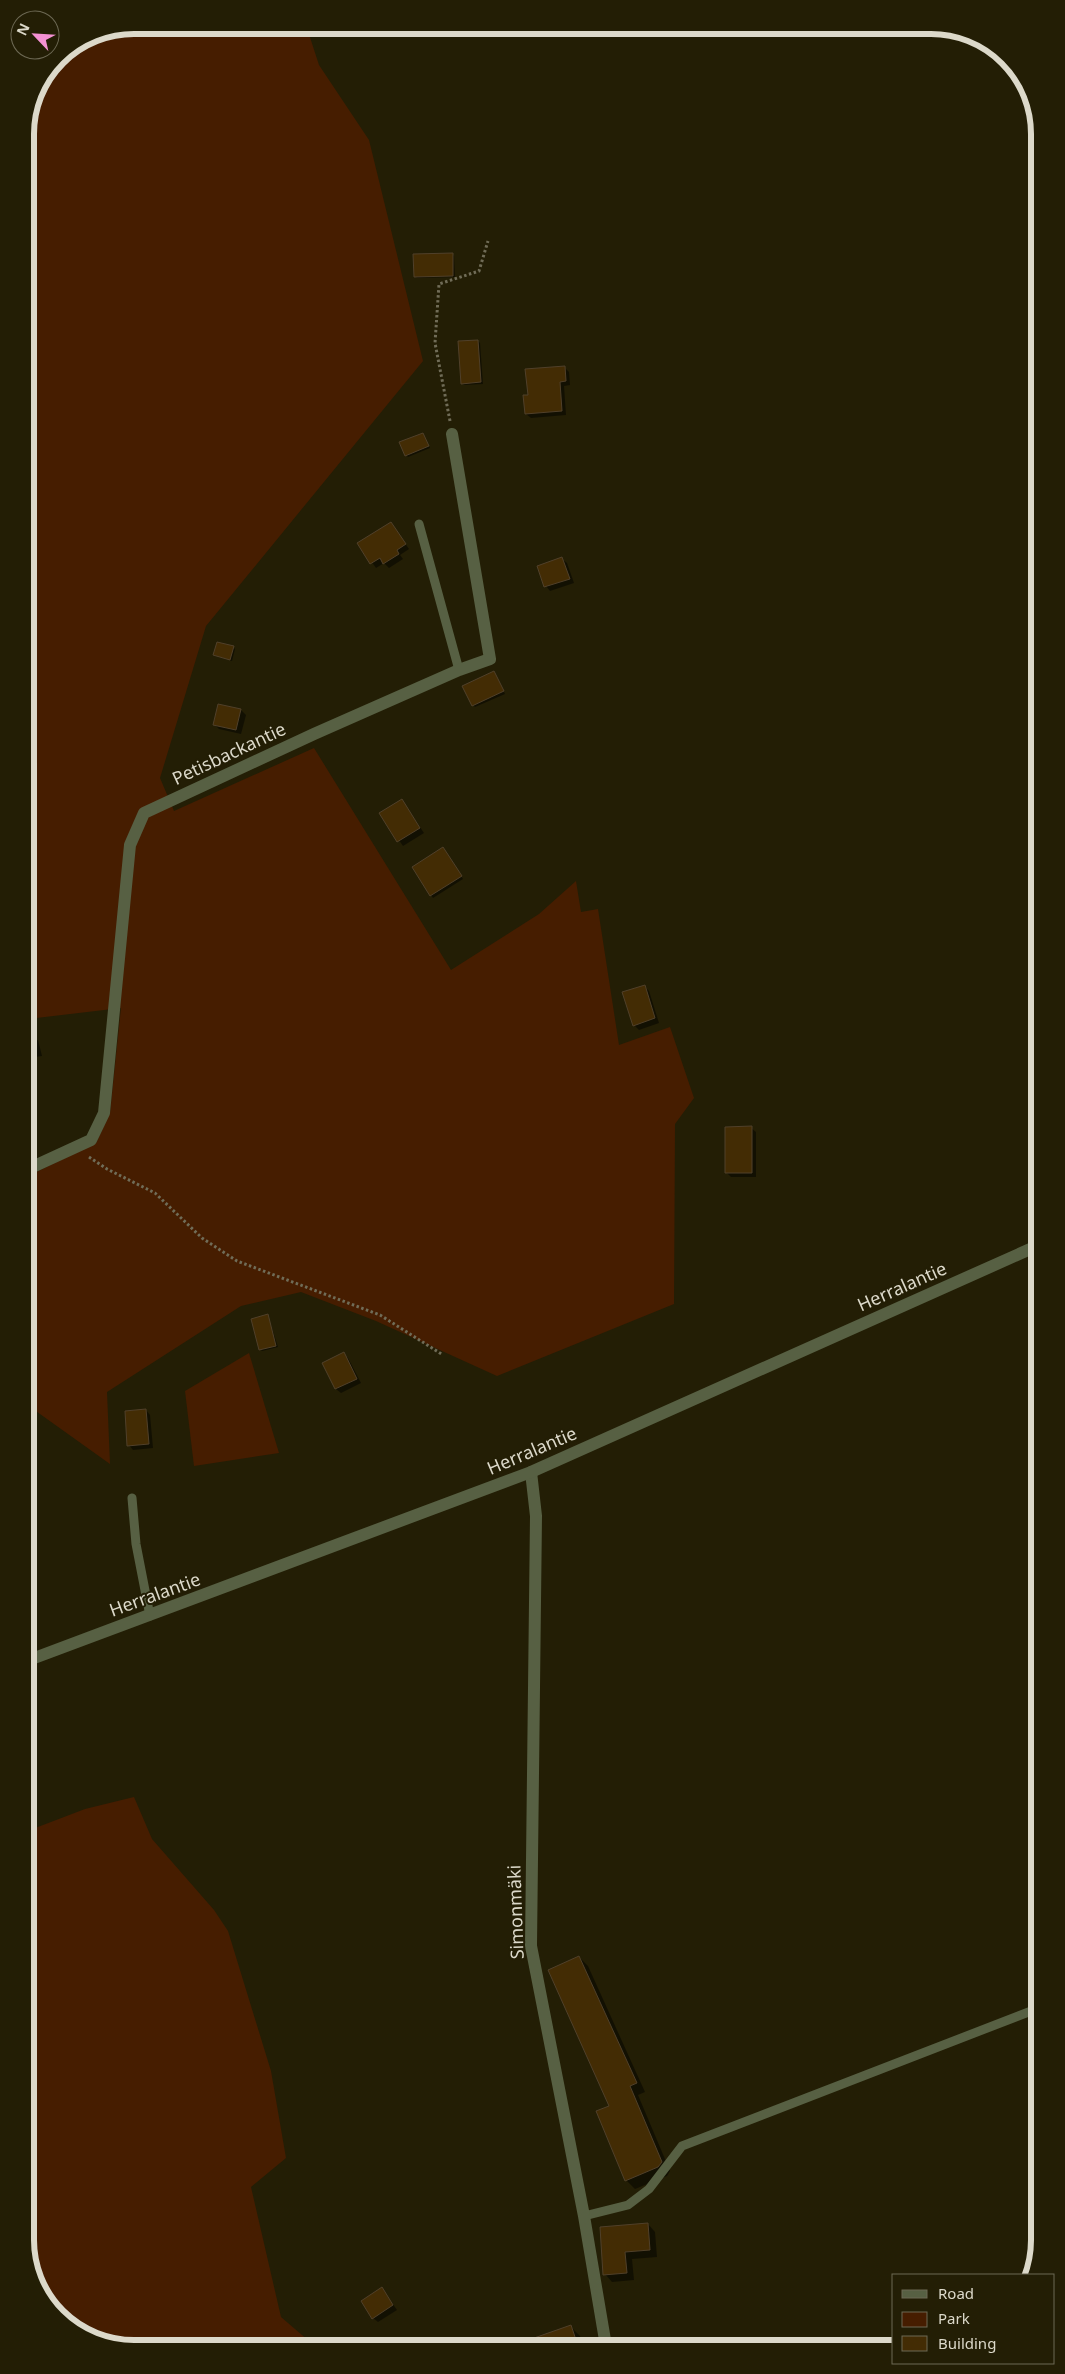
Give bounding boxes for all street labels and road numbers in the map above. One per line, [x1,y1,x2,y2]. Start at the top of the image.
street label: Petisbackantie [168,716,289,790]
street label: Herralantie [853,1256,950,1316]
street label: Herralantie [483,1420,580,1480]
street label: Herralantie [106,1566,204,1622]
street label: Simonmäki [501,1864,529,1960]

